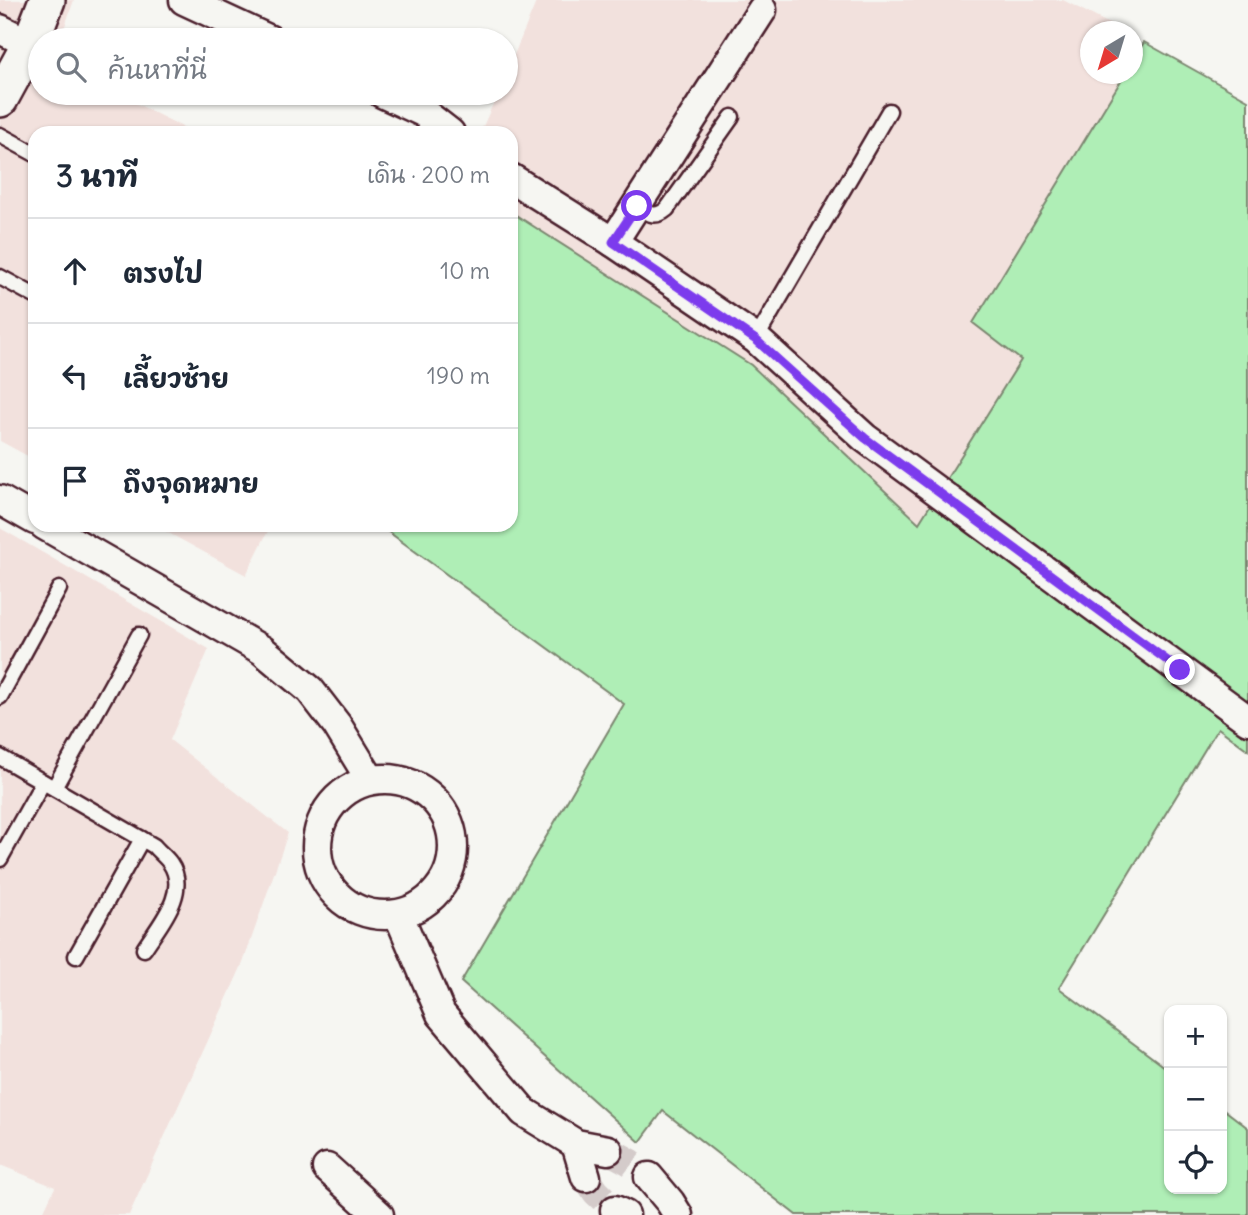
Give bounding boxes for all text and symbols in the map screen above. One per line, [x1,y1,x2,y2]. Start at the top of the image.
north arrow [1080,21,1143,84]
search box [28,28,518,105]
icon: search [52,48,90,86]
text: ค้นหาที่นี่ [108,53,207,86]
text: 3 นาที [56,157,138,195]
text: เดิน · 200 m [367,160,490,189]
route start [621,190,652,221]
icon: ahead [56,252,94,290]
text: 10 m [440,256,490,285]
text: ตรงไป [123,257,203,290]
icon: left [56,357,94,395]
text: 190 m [427,361,490,390]
text: เลี้ยวซ้าย [123,362,229,395]
icon: arrive [56,462,94,500]
text: ถึงจุดหมาย [123,467,259,500]
route end [1164,654,1195,685]
map controls [1164,1005,1227,1194]
button: + [1164,1005,1227,1068]
button: − [1164,1068,1227,1131]
button: locate [1164,1131,1227,1194]

